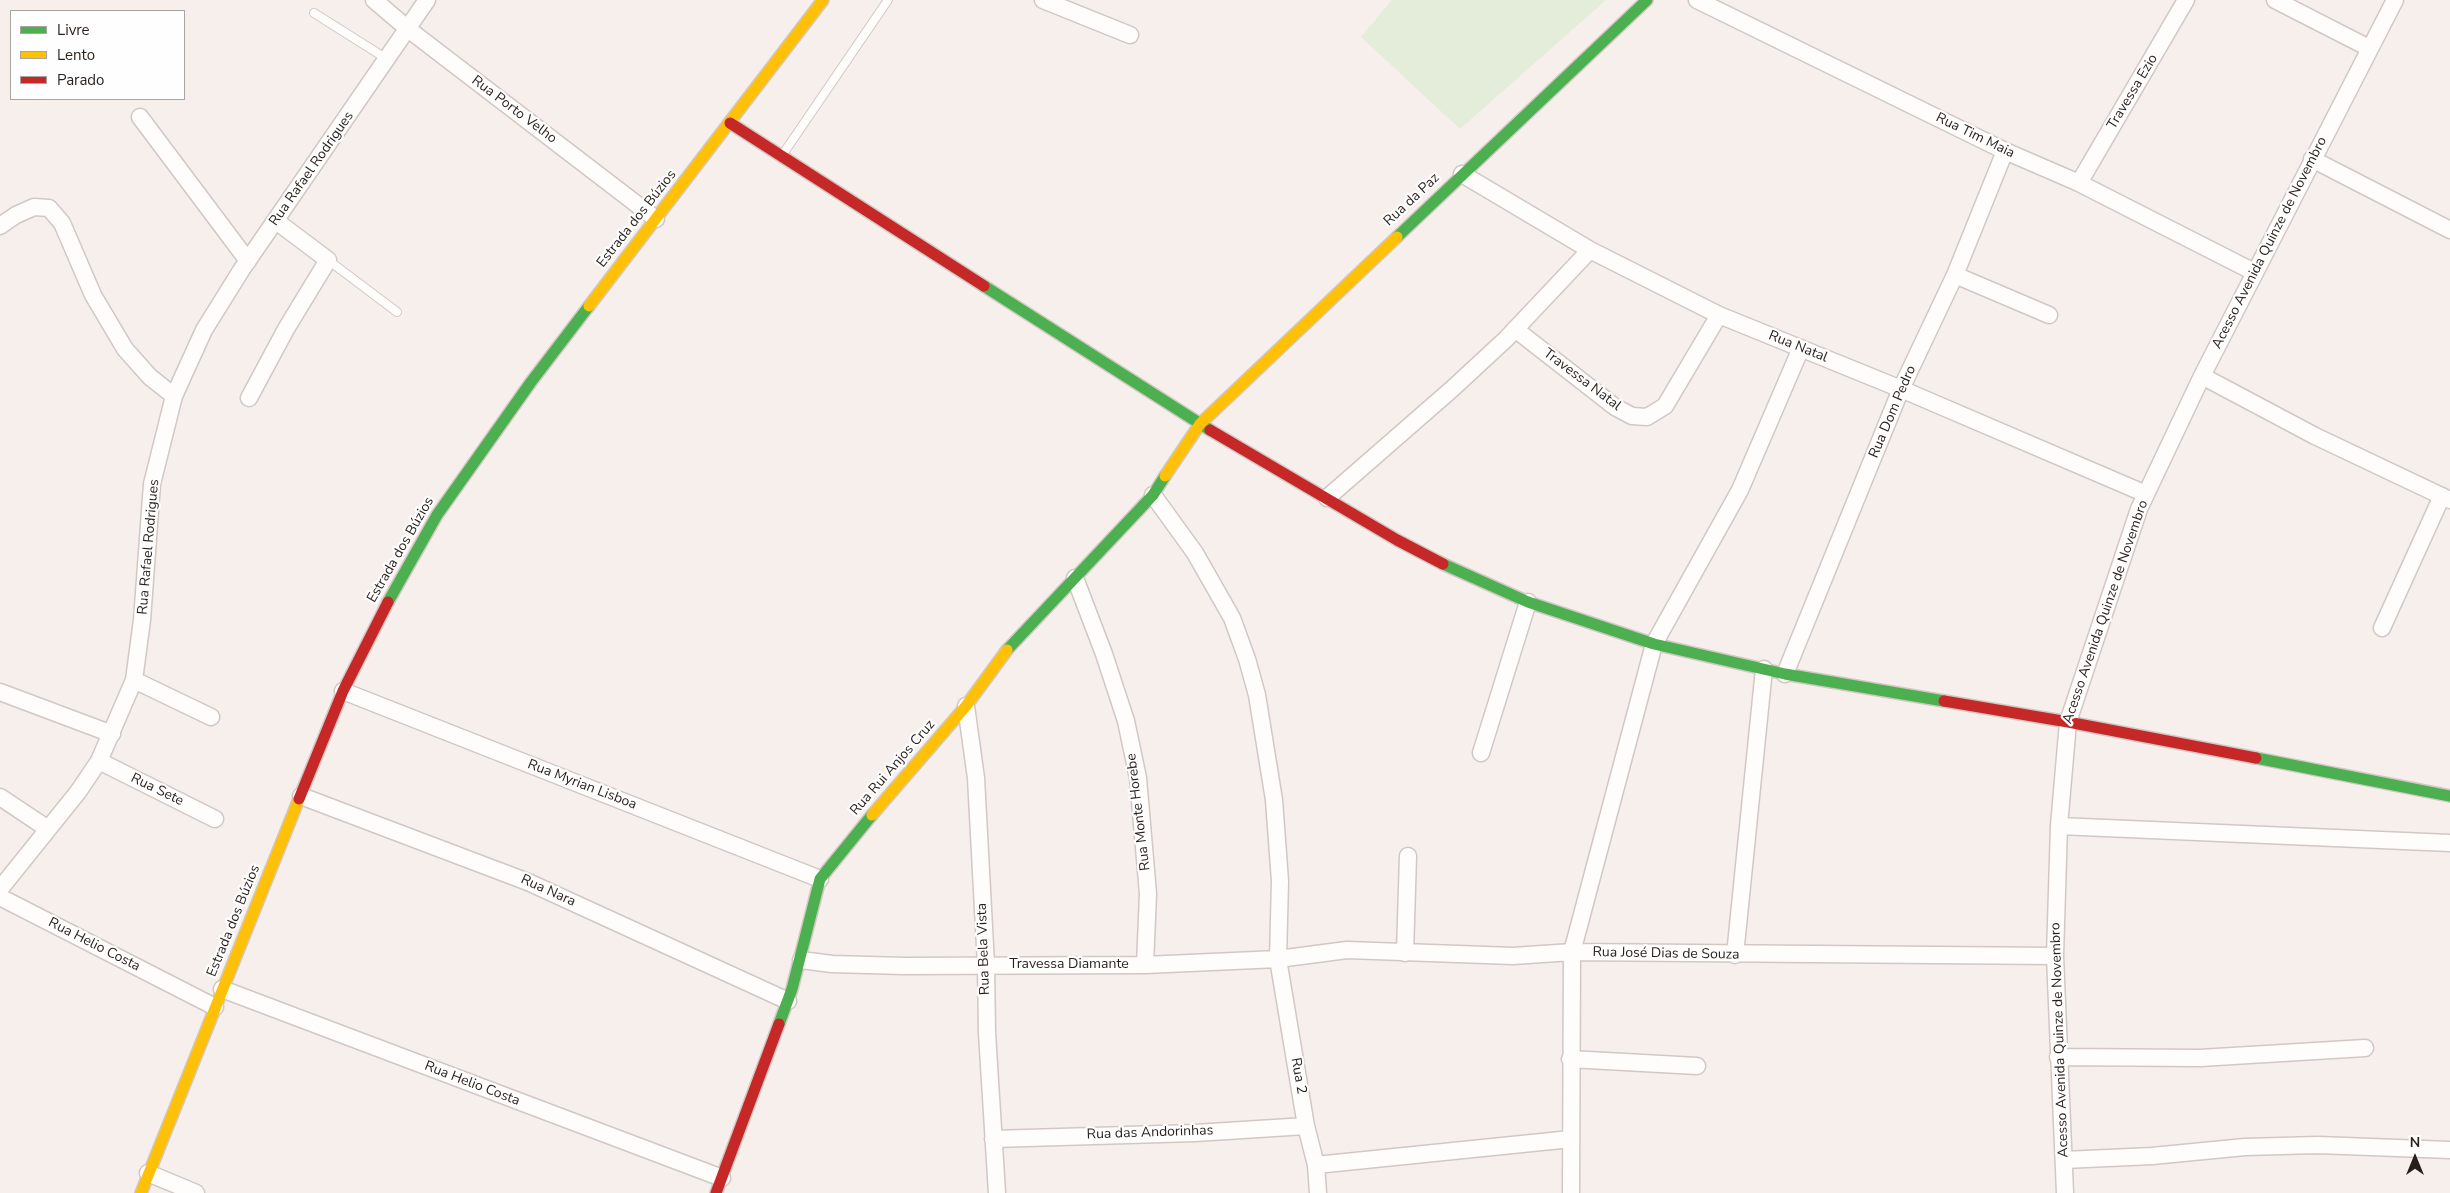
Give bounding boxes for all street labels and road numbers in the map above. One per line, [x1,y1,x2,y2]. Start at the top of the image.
street label: Travessa Ezio [2104,52,2162,132]
street label: Rua Porto Velho [468,73,560,147]
street label: Rua Rafael Rodrigues [266,109,358,229]
street label: Rua Tim Maia [1933,110,2017,162]
street label: Acesso Avenida Quinze de Novembro [2209,134,2331,352]
street label: Estrada dos Búzios [594,167,680,271]
street label: Rua da Paz [1381,170,1443,230]
street label: Rua Natal [1766,328,1830,366]
street label: Travessa Natal [1540,345,1624,415]
street label: Rua Dom Pedro [1866,363,1920,461]
street label: Rua Rafael Rodrigues [135,479,163,615]
street label: Estrada dos Búzios [364,494,438,606]
street label: Acesso Avenida Quinze de Novembro [2060,498,2152,726]
street label: Rua Rui Anjos Cruz [847,717,939,819]
street label: Rua Monte Horebe [1123,752,1155,872]
street label: Rua Myrian Lisboa [525,756,639,814]
street label: Rua Sete [128,770,186,810]
street label: Estrada dos Búzios [204,863,264,979]
street label: Rua Nara [518,871,578,911]
street label: Rua Bela Vista [974,903,994,995]
street label: Rua Helio Costa [45,915,143,975]
street label: Acesso Avenida Quinze de Novembro [2047,922,2073,1158]
street label: Rua José Dias de Souza [1592,944,1740,964]
street label: Travessa Diamante [1009,957,1129,973]
street label: Rua 2 [1287,1057,1309,1095]
street label: Rua Helio Costa [422,1058,522,1110]
street label: Rua das Andorinhas [1086,1122,1214,1144]

